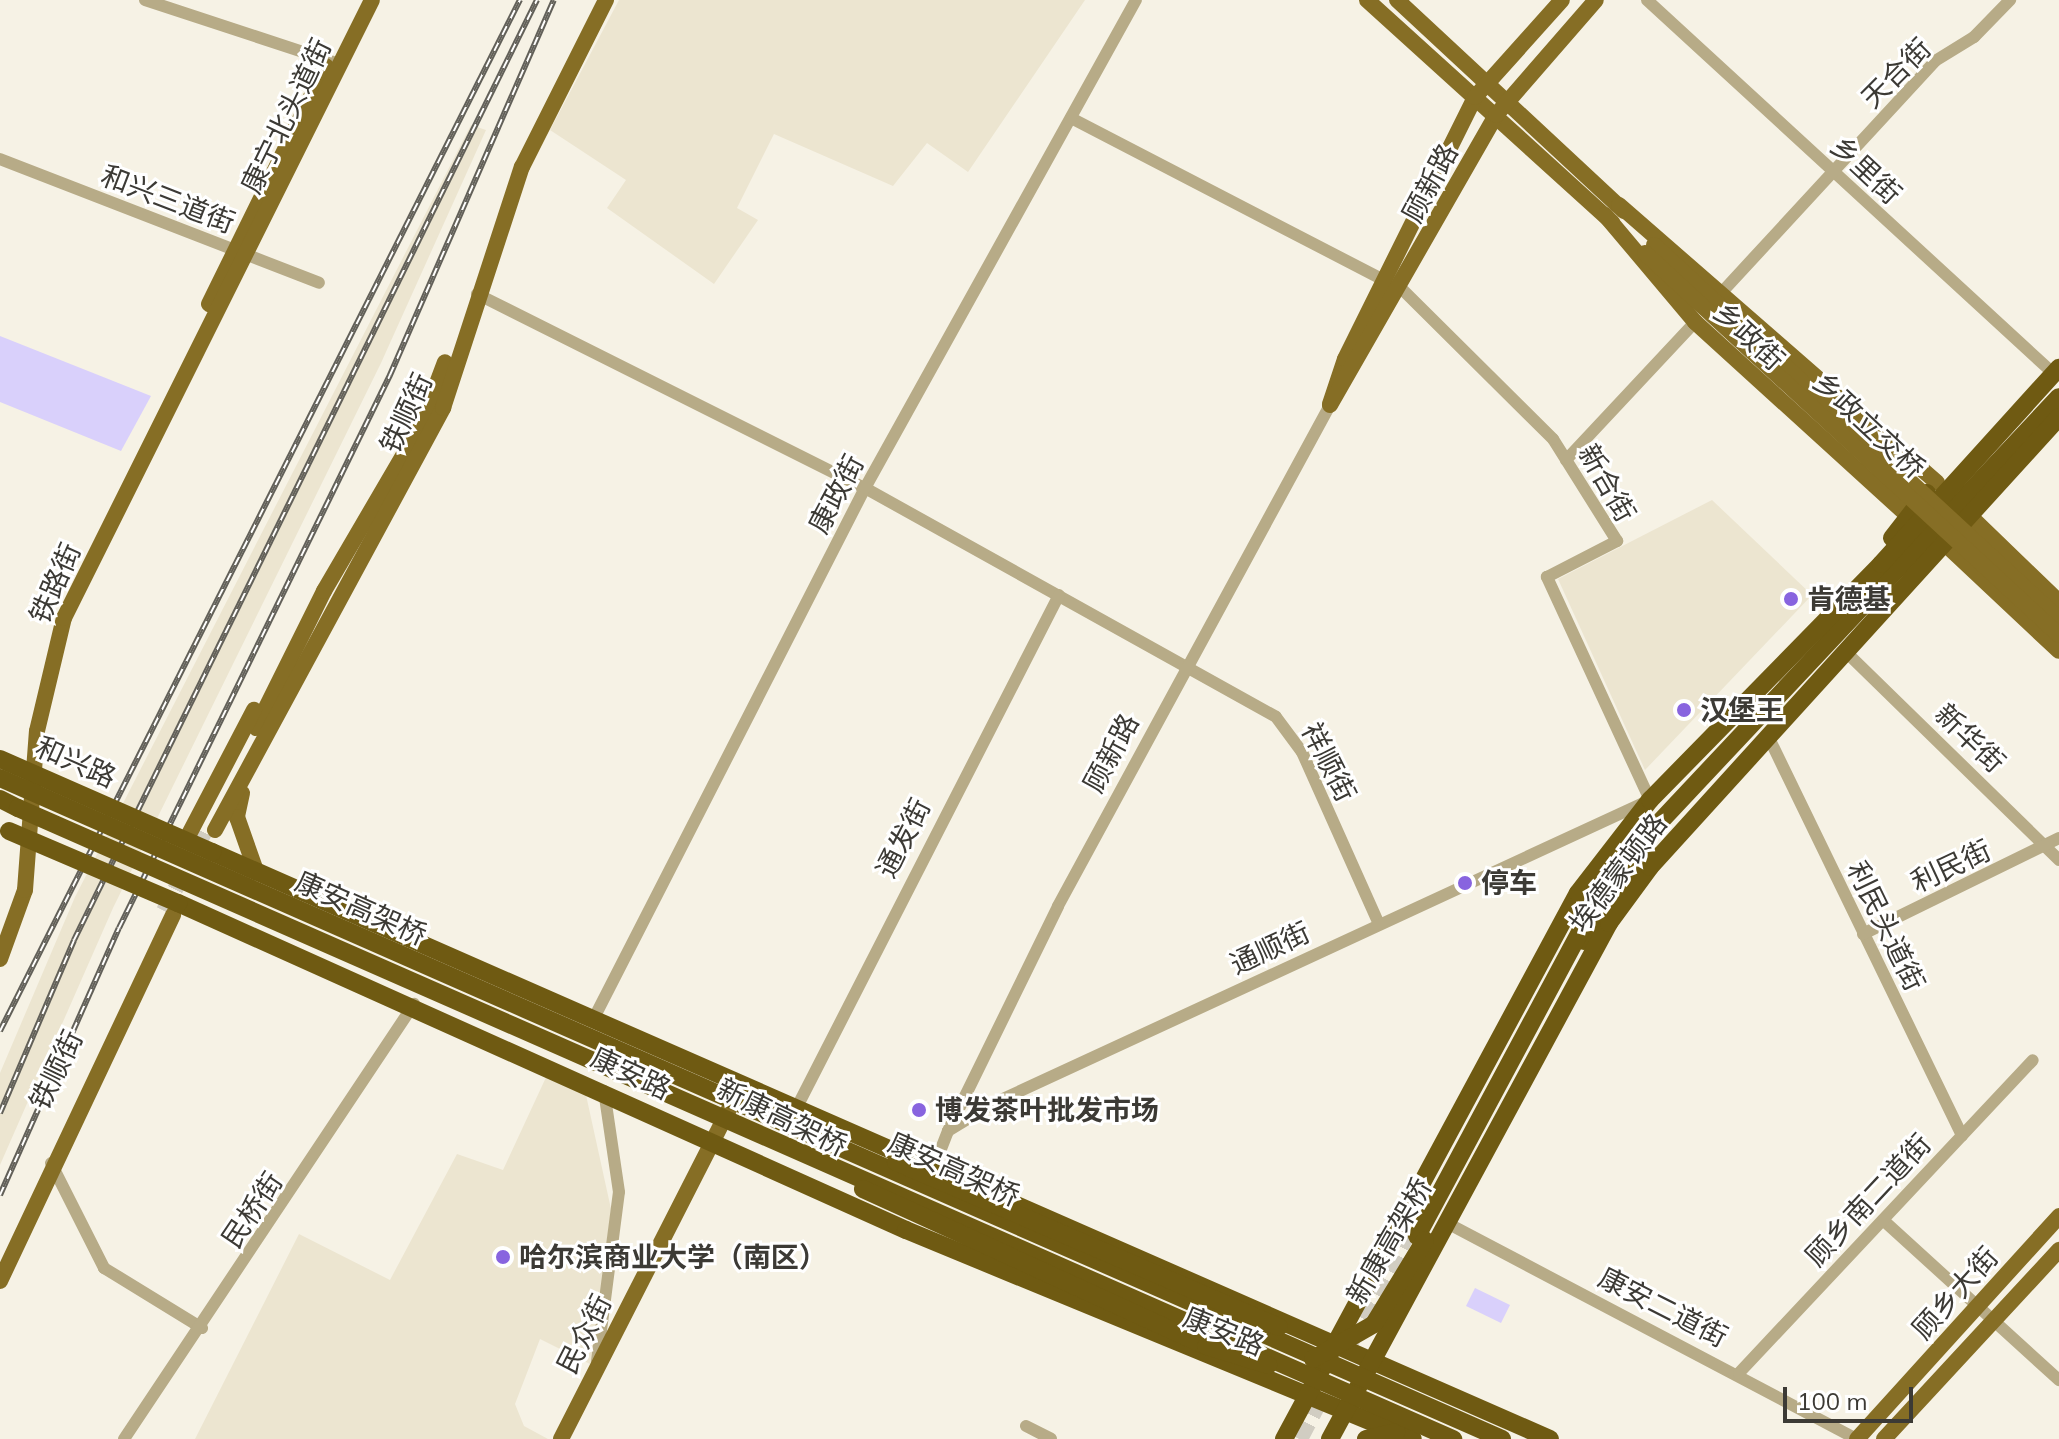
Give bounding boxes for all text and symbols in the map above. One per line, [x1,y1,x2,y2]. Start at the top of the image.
street label: 天合街 [1854,31,1938,115]
street label: 康宁北头道街 [234,33,338,199]
street label: 乡里街 [1824,129,1908,211]
street label: 顾新路 [1395,138,1465,228]
street label: 和兴三道街 [97,158,239,240]
street label: 乡政街 [1707,295,1791,377]
street label: 乡政立交桥 [1806,365,1932,485]
street label: 铁顺街 [373,368,439,458]
street label: 新合街 [1571,438,1643,528]
street label: 康政街 [801,449,871,539]
street label: 铁路街 [23,538,87,628]
place label: 肯德基 [1807,582,1891,616]
marker: 肯德基 [1782,590,1800,608]
place label: 汉堡王 [1700,693,1784,727]
street label: 新华街 [1928,697,2012,779]
marker: 汉堡王 [1675,701,1693,719]
street label: 顾新路 [1076,708,1146,798]
street label: 祥顺街 [1295,717,1363,807]
street label: 和兴路 [31,730,121,794]
street label: 通发街 [869,793,937,883]
street label: 埃德蒙顿路 [1562,807,1674,939]
street label: 利民街 [1906,833,1996,899]
street label: 利民头道街 [1840,856,1932,996]
street label: 康安高架桥 [290,864,432,952]
place label: 停车 [1481,866,1537,900]
marker: 停车 [1456,874,1474,892]
street label: 通顺街 [1225,915,1315,981]
street label: 铁顺街 [22,1025,90,1115]
street label: 康安路 [586,1040,676,1106]
street label: 新康高架桥 [712,1071,852,1163]
place label: 博发茶叶批发市场 [935,1093,1159,1127]
marker: 博发茶叶批发市场 [910,1101,928,1119]
street label: 康安高架桥 [883,1125,1025,1213]
street label: 顾乡南二道街 [1798,1127,1938,1273]
street label: 民桥街 [215,1166,289,1254]
street label: 新康高架桥 [1339,1172,1439,1310]
place label: 哈尔滨商业大学（南区） [519,1240,827,1274]
street label: 顾乡大街 [1905,1240,2005,1346]
marker: 哈尔滨商业大学（南区） [494,1248,512,1266]
street label: 康安二道街 [1593,1260,1733,1354]
street label: 民众街 [550,1289,618,1379]
street label: 康安路 [1179,1300,1269,1362]
scale bar [1787,1371,1917,1421]
text: 100 m [1797,1386,1868,1416]

